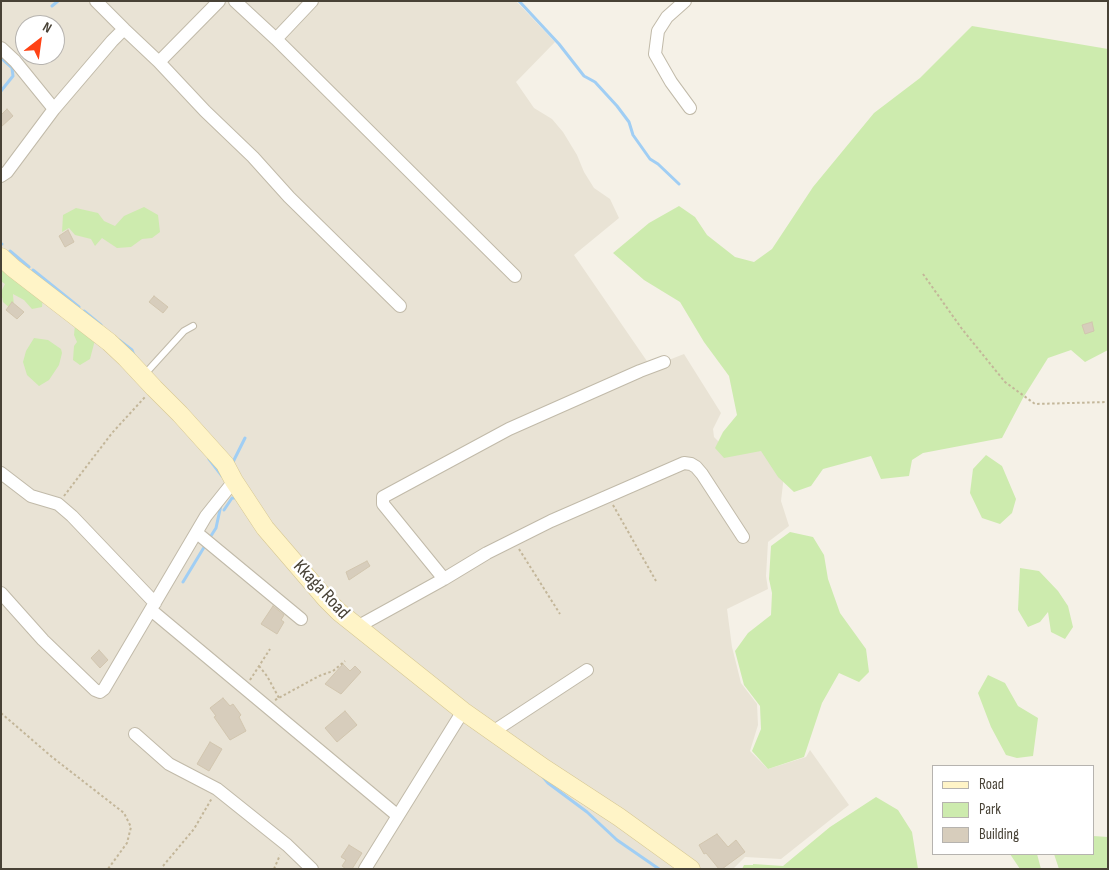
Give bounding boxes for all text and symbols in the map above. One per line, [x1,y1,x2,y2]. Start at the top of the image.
north arrow [15,15,65,65]
text: N [40,18,55,37]
street label: Kkaga Road [288,556,354,624]
legend [932,765,1094,855]
text: Road [979,775,1004,794]
text: Park [979,800,1001,819]
text: Building [979,825,1019,844]

